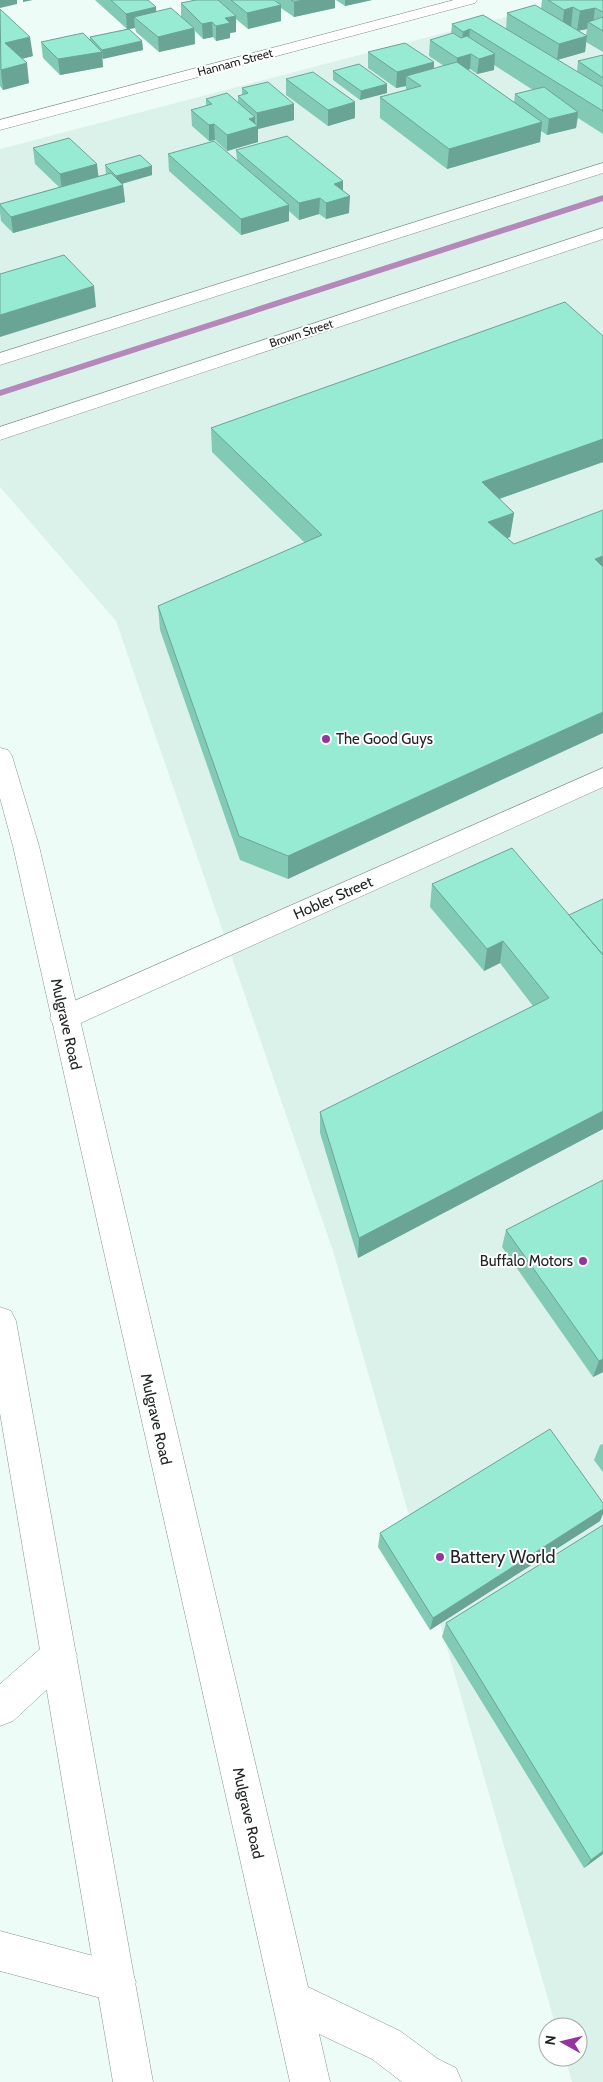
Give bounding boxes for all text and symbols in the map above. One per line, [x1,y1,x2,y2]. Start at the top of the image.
street label: Hannam Street [196,45,274,79]
street label: Brown Street [267,316,335,350]
place label: The Good Guys [336,730,433,748]
marker: The Good Guys [320,733,332,745]
street label: Hobler Street [291,873,375,923]
street label: Mulgrave Road [47,977,85,1071]
place label: Buffalo Motors [480,1252,573,1270]
marker: Buffalo Motors [577,1255,589,1267]
street label: Mulgrave Road [137,1372,175,1466]
place label: Battery World [450,1546,555,1568]
marker: Battery World [434,1551,446,1563]
street label: Mulgrave Road [229,1766,267,1860]
north arrow [538,2017,588,2067]
text: N [541,2034,560,2046]

